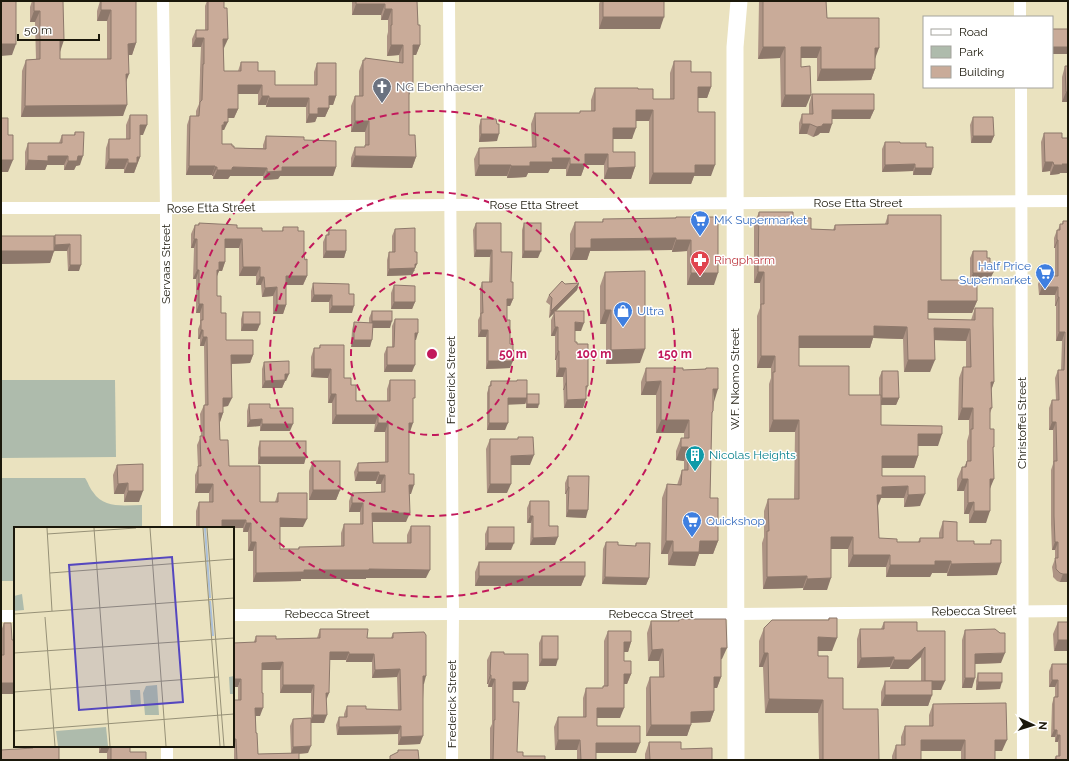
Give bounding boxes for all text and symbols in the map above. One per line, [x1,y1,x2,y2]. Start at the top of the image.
scale bar [18,16,99,42]
legend [923,16,1053,88]
text: 50 m [24,23,52,37]
text: Road [959,25,988,39]
text: Park [959,45,984,59]
text: Building [959,65,1005,79]
church icon: NG Ebenhaeser [371,76,393,104]
place label: NG Ebenhaeser [396,80,484,94]
street label: Rose Etta Street [814,196,902,210]
street label: Rose Etta Street [490,198,578,212]
street label: Rose Etta Street [166,200,256,216]
supermarket icon: MK Supermarket [689,209,711,237]
place label: MK Supermarket [714,213,807,227]
street label: Servaas Street [159,224,173,304]
pharmacy icon: Ringpharm [689,249,711,277]
place label: Ringpharm [714,253,775,267]
place label: Half Price Supermarket [959,259,1031,287]
supermarket icon: Half Price Supermarket [1034,262,1056,290]
shop icon: Ultra [612,300,634,328]
place label: Ultra [637,304,664,318]
street label: W.F. Nkomo Street [728,328,742,430]
street label: Frederick Street [444,336,458,424]
centre of rings [425,347,439,361]
text: 50 m [499,347,527,361]
text: 100 m [577,347,611,361]
text: 150 m [658,347,692,361]
street label: Christoffel Street [1015,377,1029,469]
building icon: Nicolas Heights [684,444,706,472]
place label: Nicolas Heights [709,448,796,462]
supermarket icon: Quickshop [681,510,703,538]
place label: Quickshop [706,514,765,528]
inset map [14,527,234,747]
street label: Rebecca Street [931,603,1017,619]
street label: Rebecca Street [284,607,370,621]
street label: Rebecca Street [608,607,694,621]
street label: Frederick Street [445,660,459,748]
north arrow [1013,705,1053,745]
text: N [1036,721,1049,730]

